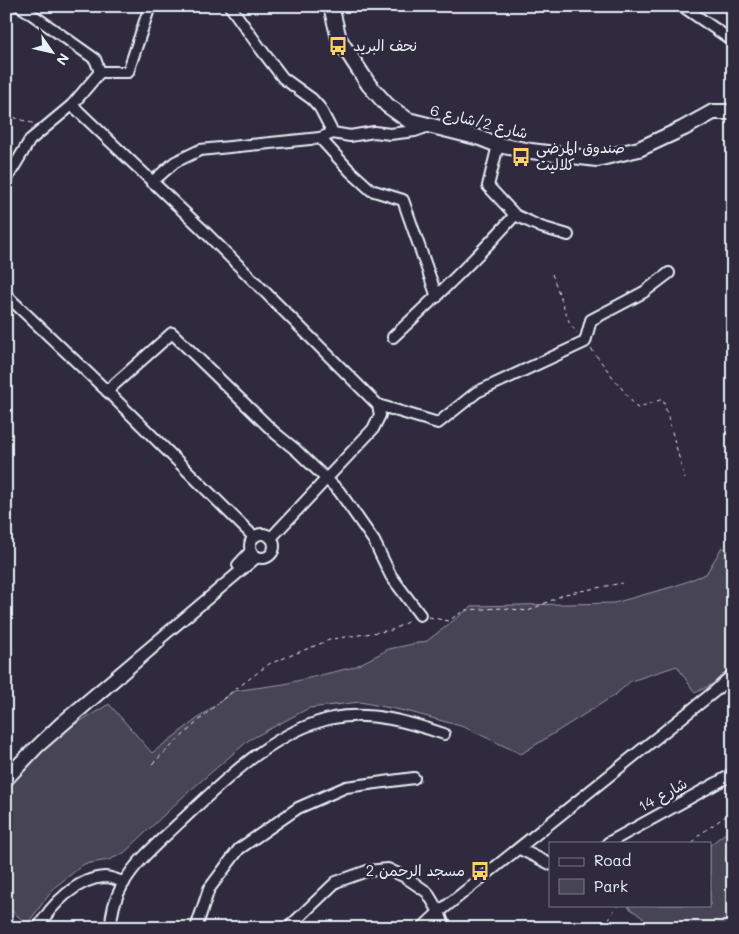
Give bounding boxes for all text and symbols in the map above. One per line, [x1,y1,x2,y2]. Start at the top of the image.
north arrow [28,28,78,78]
bus stop icon: نحف البريد [327,35,349,57]
place label: نحف البريد [353,35,417,55]
text: N [52,50,74,69]
street label: شارع 2/شارع 6 [428,99,530,144]
place label: صندوق المرضى كلاليت [536,137,625,174]
bus stop icon: صندوق المرضى كلاليت [510,146,532,168]
street label: شارع 14 [635,773,691,817]
legend [549,842,712,906]
text: Road [594,850,631,870]
place label: مسجد الرحمن 2 [366,860,465,880]
bus stop icon: مسجد الرحمن 2 [469,860,491,882]
text: Park [594,876,628,896]

